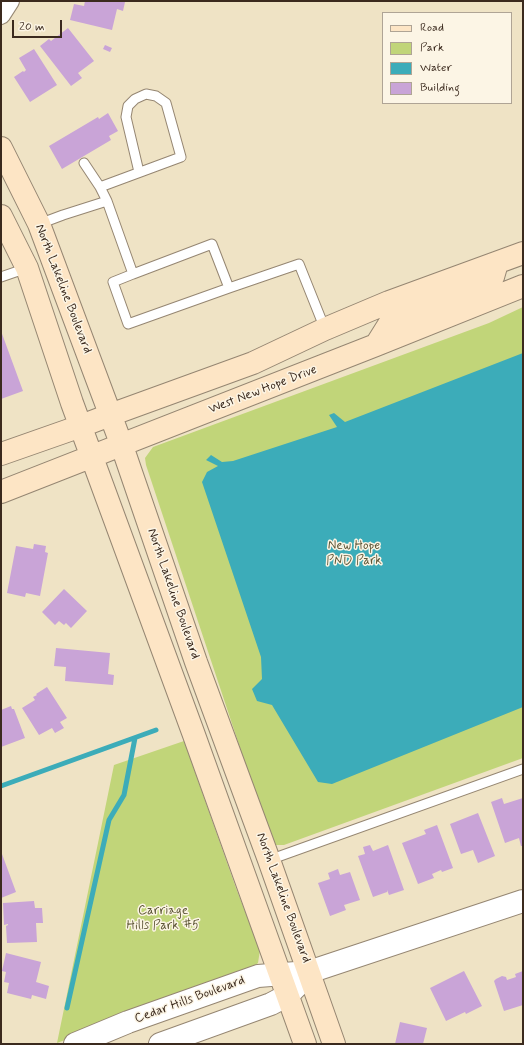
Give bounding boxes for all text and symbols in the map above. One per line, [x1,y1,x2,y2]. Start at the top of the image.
scale bar [14,12,64,38]
legend [382,12,512,104]
text: 20 m [19,19,45,35]
text: Road [420,20,444,36]
text: Park [420,40,444,56]
text: Water [420,60,452,76]
text: Building [420,80,460,96]
street label: North Lakeline Boulevard [31,222,95,356]
street label: West New Hope Drive [207,362,319,418]
street label: North Lakeline Boulevard [143,527,203,661]
park label: New Hope PND Park [326,538,382,569]
street label: North Lakeline Boulevard [252,831,314,965]
park label: Carriage Hills Park #5 [126,903,200,934]
street label: Cedar Hills Boulevard [133,973,247,1027]

